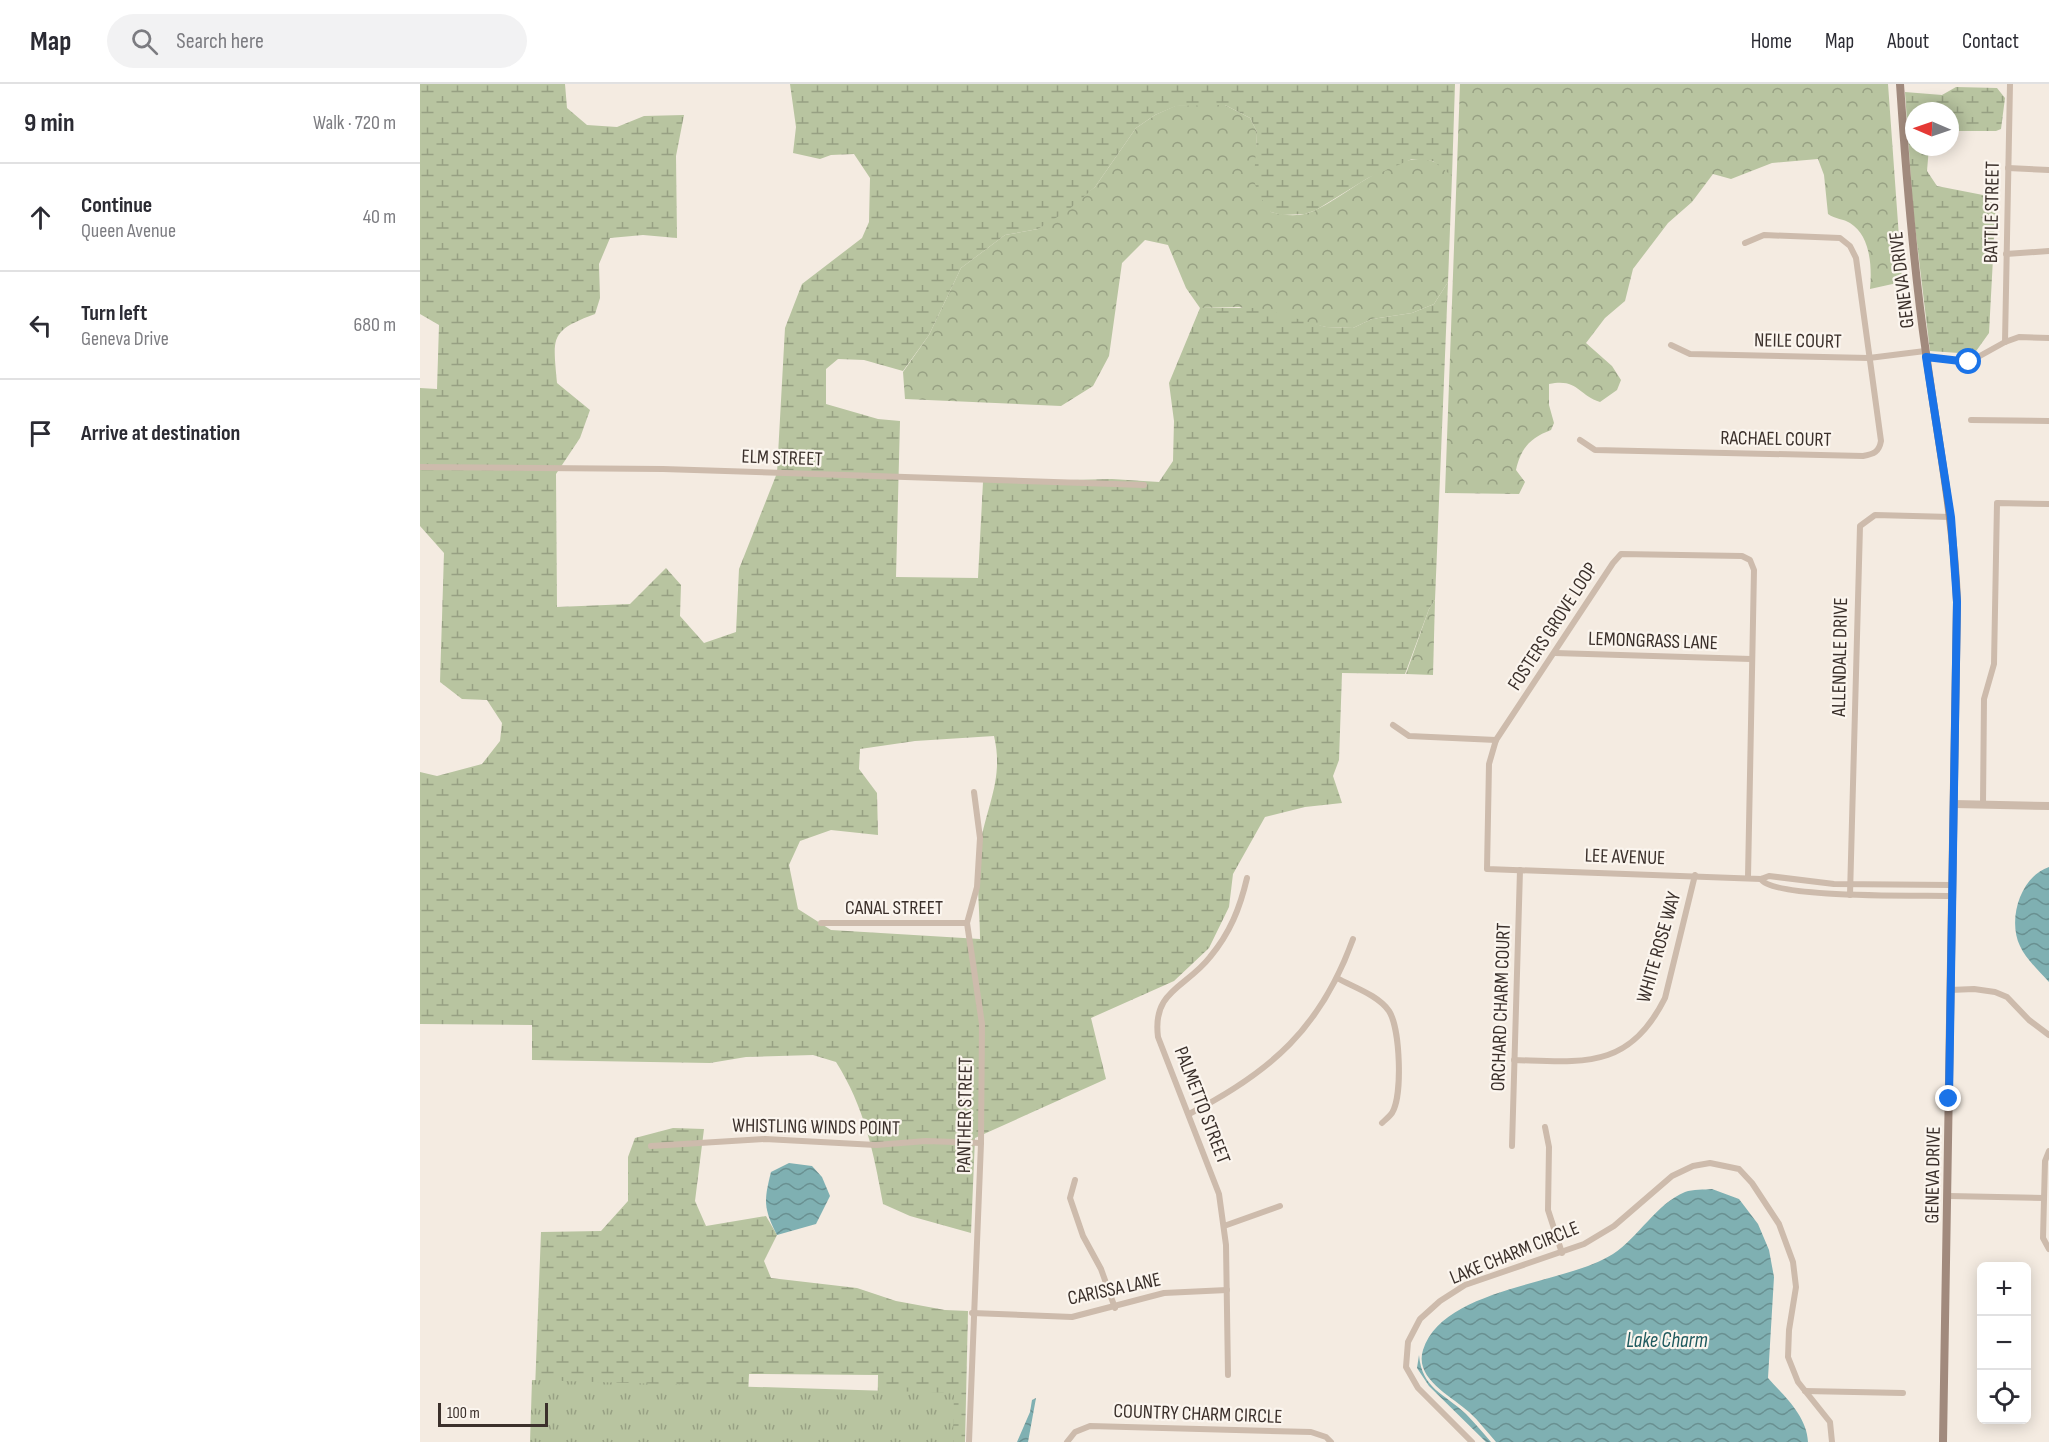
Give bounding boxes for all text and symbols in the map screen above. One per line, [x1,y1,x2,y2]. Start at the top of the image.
search box [107,14,527,68]
text: Map [30,25,71,58]
icon: search [128,25,161,58]
text: Search here [176,28,264,55]
text: Home [1751,29,1792,54]
text: Map [1825,29,1854,54]
text: About [1887,29,1929,54]
text: Contact [1962,29,2019,54]
north arrow [1905,102,1959,156]
text: 9 min [24,108,74,139]
text: Walk · 720 m [313,111,396,135]
street label: BATTLE STREET [1979,161,2005,263]
text: Continue [81,192,152,219]
icon: ahead [24,201,57,234]
text: 40 m [363,205,396,229]
text: Queen Avenue [81,219,176,243]
street label: GENEVA DRIVE [1884,230,1920,330]
text: Turn left [81,300,147,327]
icon: left [24,309,57,342]
text: 680 m [354,313,396,337]
text: Geneva Drive [81,327,169,351]
street label: NEILE COURT [1754,328,1842,354]
route start [1955,348,1981,374]
icon: arrive [24,417,57,450]
text: Arrive at destination [81,420,240,447]
street label: RACHAEL COURT [1720,426,1832,452]
street label: ELM STREET [741,445,823,471]
street label: FOSTERS GROVE LOOP [1503,558,1603,695]
street label: ALLENDALE DRIVE [1827,597,1853,718]
street label: LEMONGRASS LANE [1588,627,1718,655]
street label: LEE AVENUE [1584,844,1666,870]
street label: WHITE ROSE WAY [1632,888,1686,1005]
street label: CANAL STREET [845,896,943,920]
street label: ORCHARD CHARM COURT [1486,922,1516,1092]
street label: PALMETTO STREET [1169,1043,1235,1167]
street label: PANTHER STREET [952,1057,978,1173]
route end [1935,1085,1961,1111]
street label: WHISTLING WINDS POINT [732,1114,900,1140]
street label: GENEVA DRIVE [1920,1126,1946,1224]
street label: LAKE CHARM CIRCLE [1446,1216,1583,1290]
map controls [1977,1262,2031,1424]
button: + [1977,1262,2031,1316]
street label: CARISSA LANE [1065,1267,1163,1311]
button: − [1977,1316,2031,1370]
water label: Lake Charm [1626,1328,1708,1353]
button: locate [1977,1370,2031,1424]
street label: COUNTRY CHARM CIRCLE [1113,1399,1283,1429]
scale bar [438,1400,548,1428]
text: 100 m [447,1404,480,1423]

